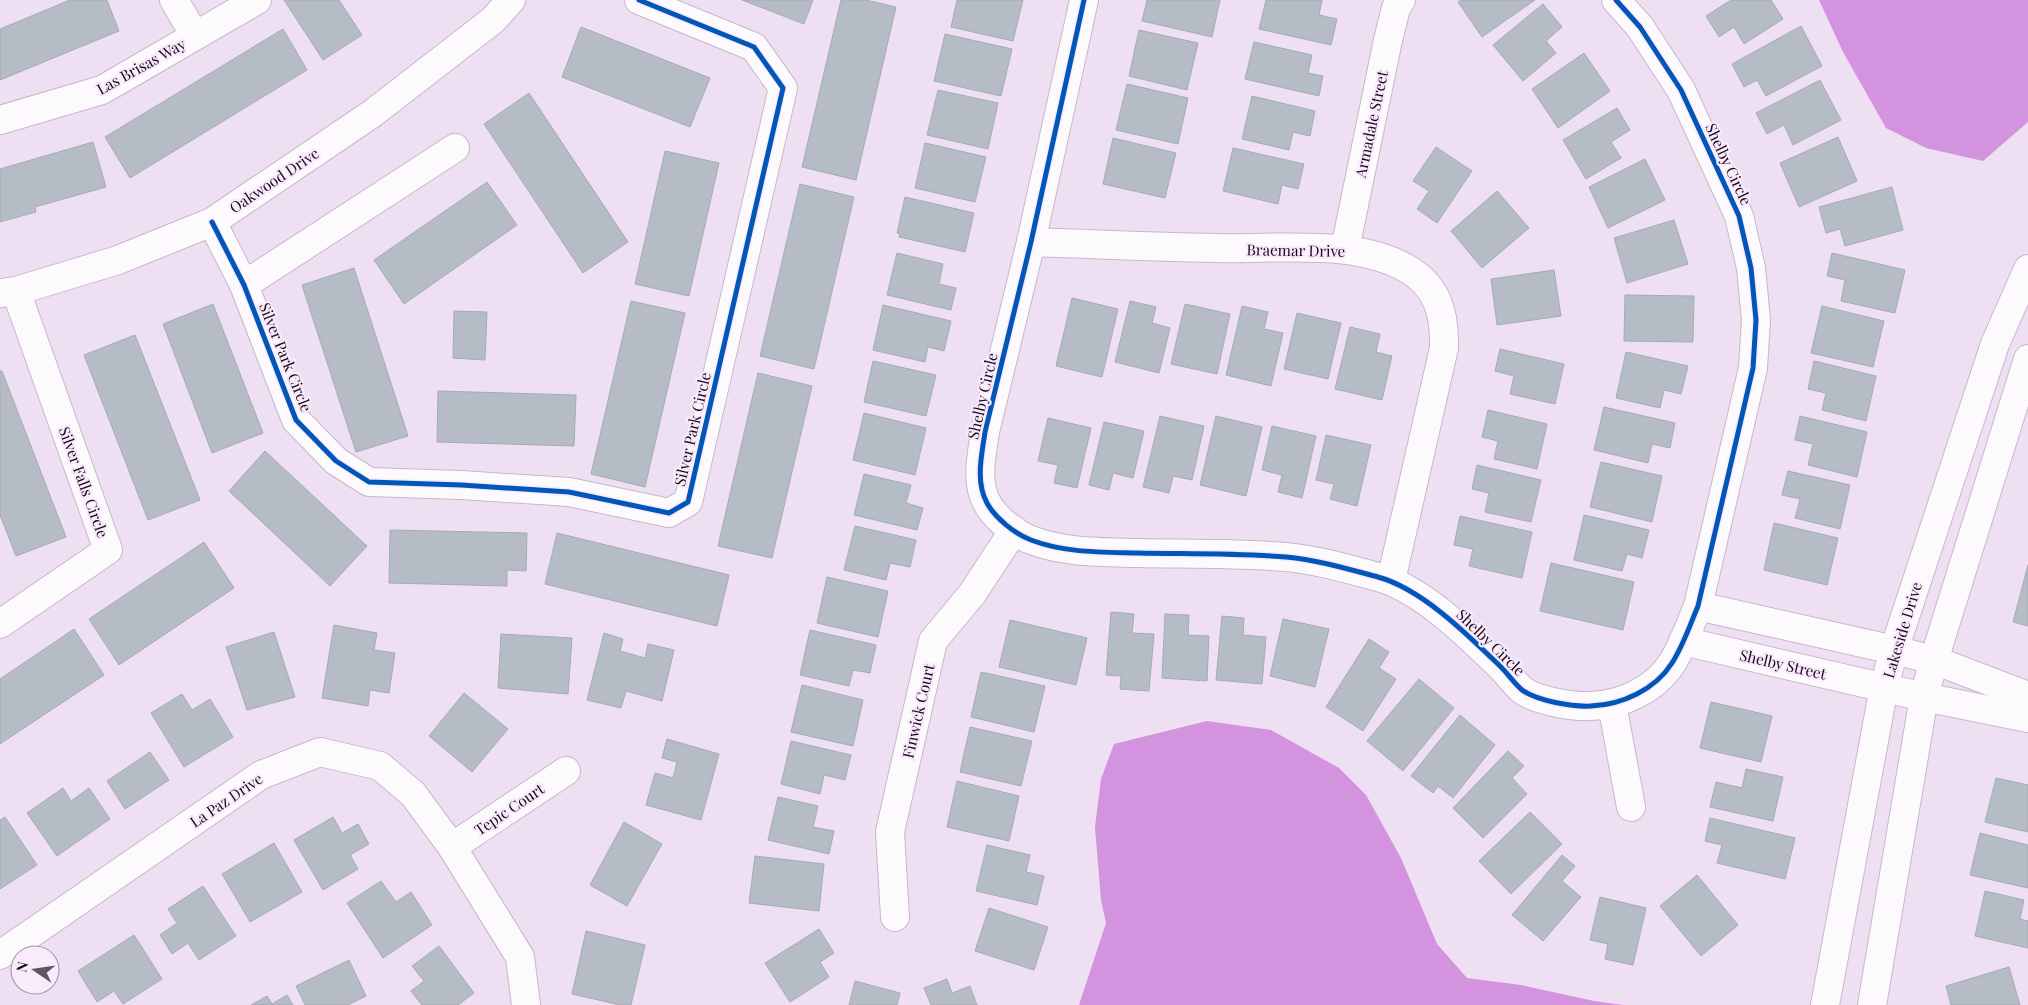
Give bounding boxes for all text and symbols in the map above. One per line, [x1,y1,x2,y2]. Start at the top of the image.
street label: Las Brisas Way [93,33,190,99]
street label: Armadale Street [1350,68,1392,180]
street label: Shelby Circle [1701,120,1757,208]
street label: Oakwood Drive [225,143,323,217]
street label: Braemar Drive [1247,239,1345,261]
street label: Silver Park Circle [255,299,317,415]
street label: Shelby Circle [962,351,1002,441]
street label: Silver Park Circle [669,370,715,488]
street label: Silver Falls Circle [55,424,113,540]
street label: Lakeside Drive [1878,579,1926,681]
street label: Shelby Circle [1452,604,1530,680]
street label: Shelby Street [1738,644,1829,684]
street label: Finwick Court [897,661,939,760]
street label: La Paz Drive [186,768,266,832]
street label: Tepic Court [470,778,548,840]
north arrow [10,945,60,995]
text: N [11,960,32,974]

